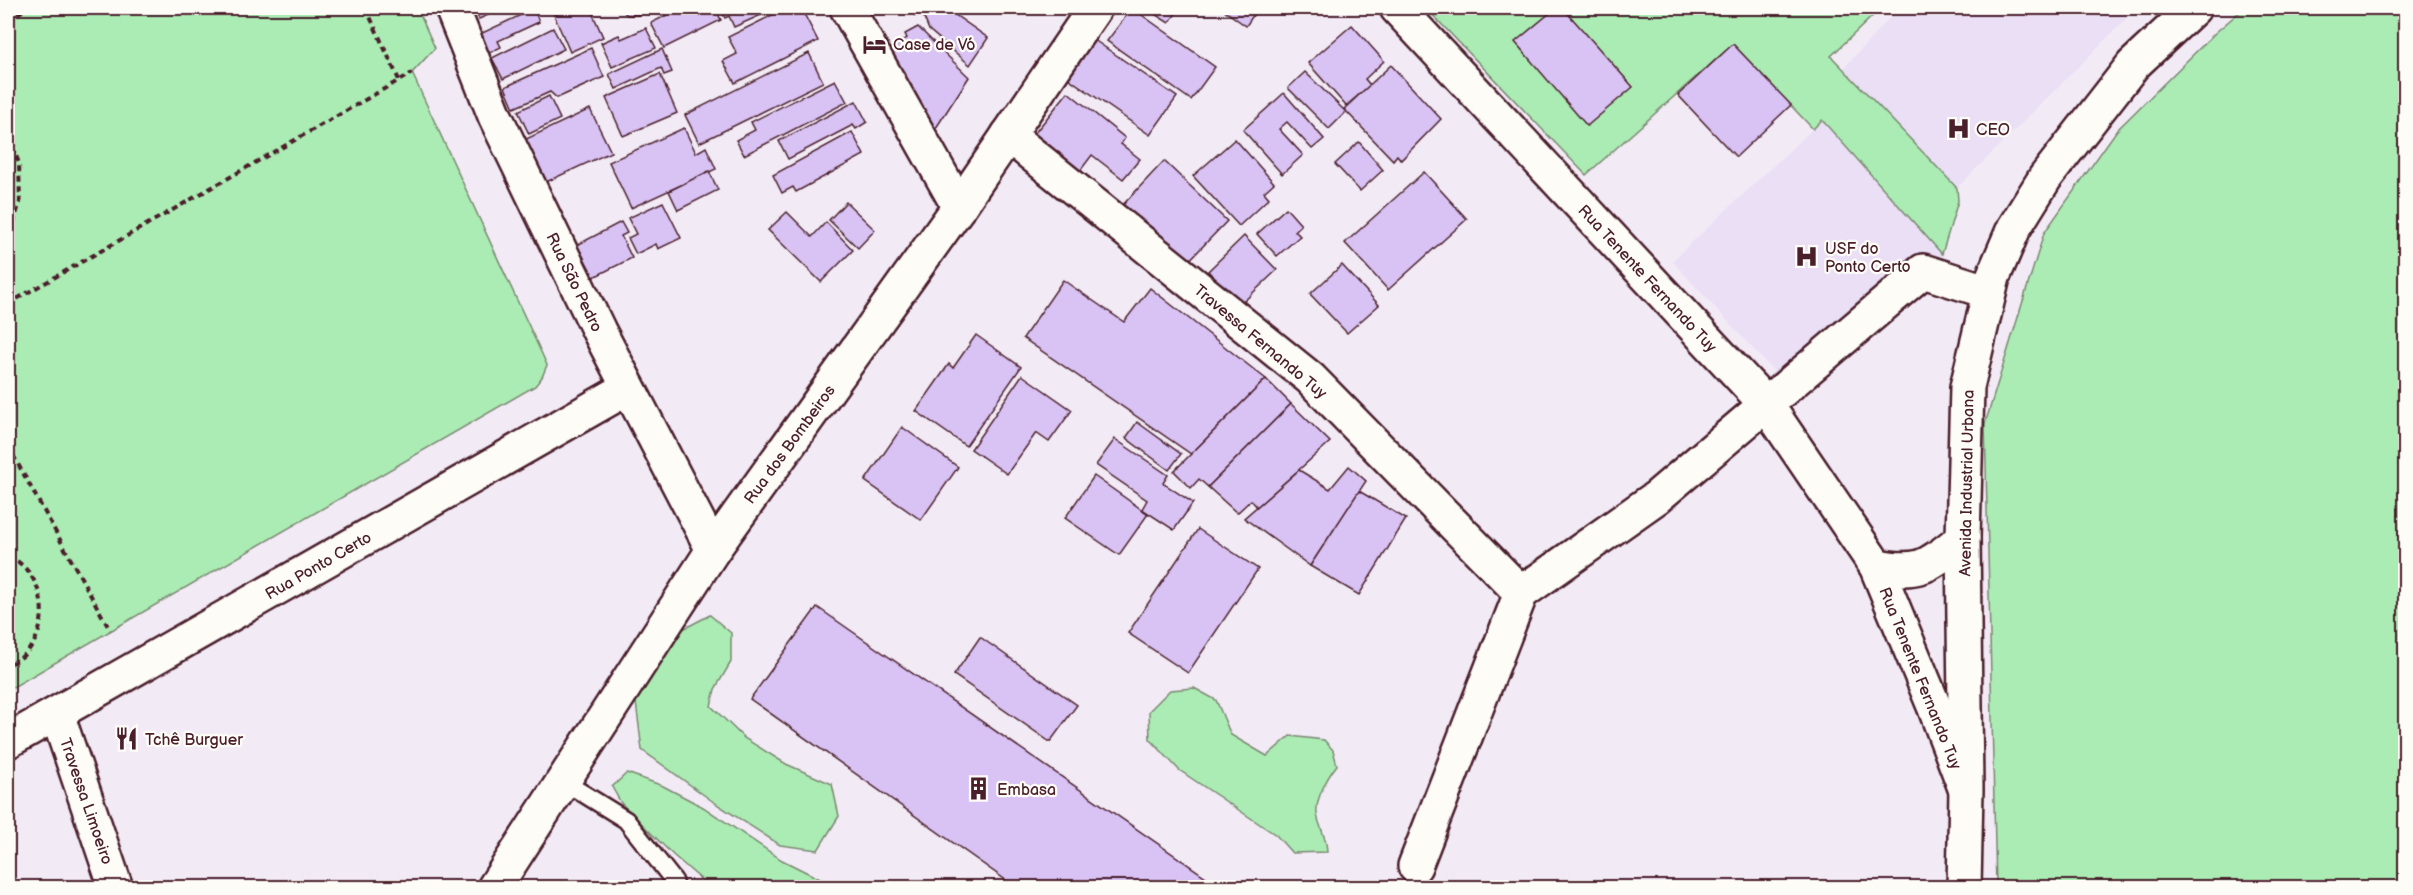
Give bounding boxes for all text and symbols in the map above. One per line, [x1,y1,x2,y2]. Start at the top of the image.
hotel icon: Case de Vó [862,31,888,57]
place label: Case de Vó [893,36,975,55]
hospital icon: CEO [1945,116,1971,142]
place label: CEO [1976,121,2010,140]
street label: Rua Tenente Fernando Tuy [1574,201,1721,357]
street label: Rua São Pedro [541,230,606,335]
place label: USF do Ponto Certo [1825,240,1911,277]
hospital icon: USF do Ponto Certo [1794,244,1820,270]
street label: Travessa Fernando Tuy [1190,281,1331,404]
street label: Rua dos Bombeiros [741,382,840,508]
street label: Avenida Industrial Urbana [1956,390,1979,577]
street label: Rua Ponto Certo [262,528,375,604]
street label: Rua Tenente Fernando Tuy [1874,585,1965,773]
restaurant icon: Tchê Burguer [114,726,140,752]
place label: Tchê Burguer [145,731,243,750]
street label: Travessa Limoeiro [55,736,116,867]
building icon: Embasa [966,776,992,802]
place label: Embasa [997,781,1056,800]

